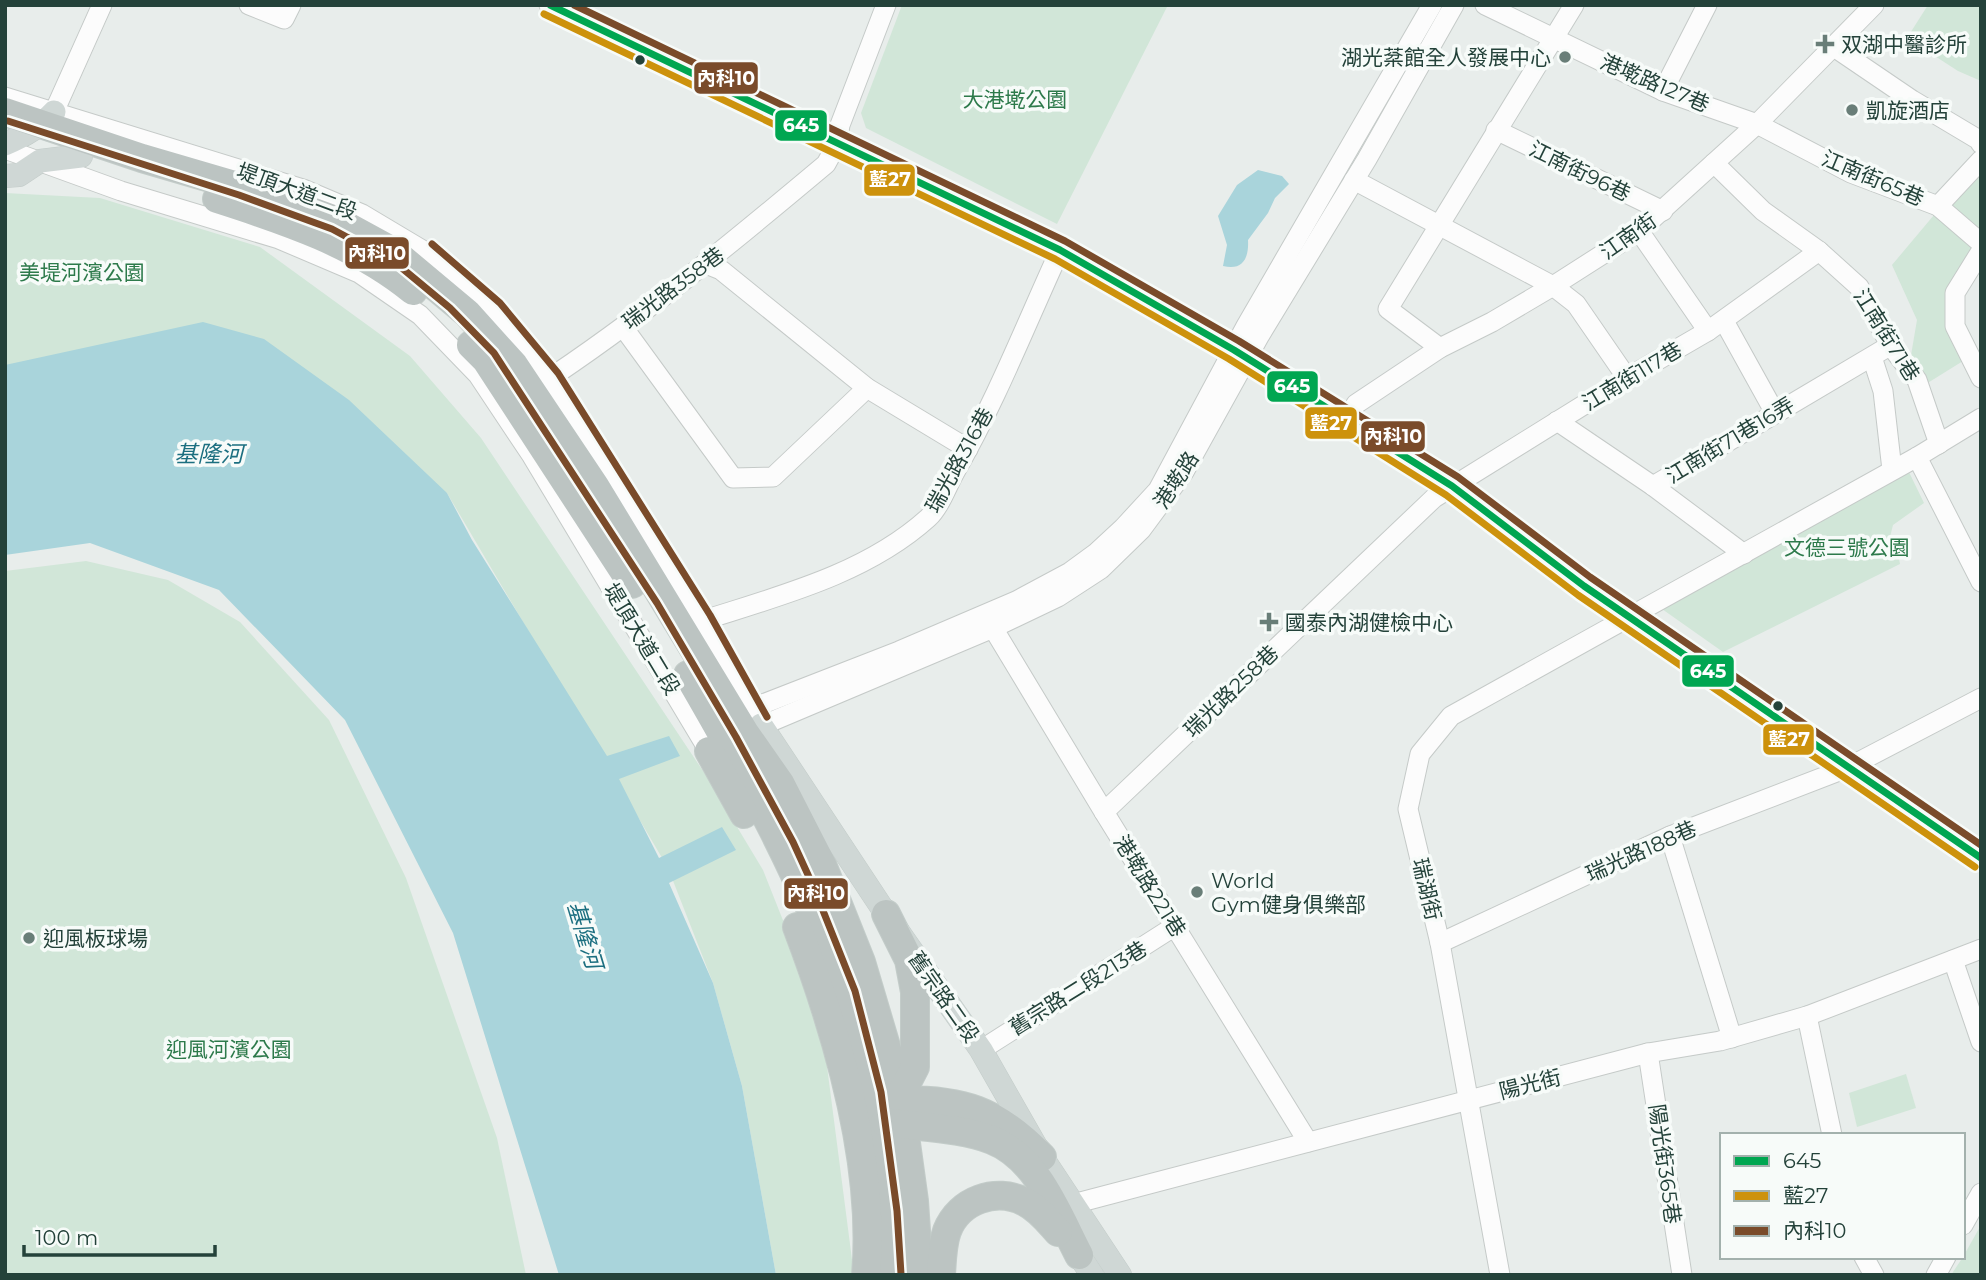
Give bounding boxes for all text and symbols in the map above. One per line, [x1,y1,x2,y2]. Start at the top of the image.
place label: 双湖中醫診所 [1841,32,1967,57]
marker: 双湖中醫診所 [1815,34,1835,54]
place label: 湖光棻館全人發展中心 [1341,45,1551,70]
marker: 湖光棻館全人發展中心 [1557,49,1573,65]
street label: 港墘路127巷 [1597,49,1713,117]
unlabelled marker [633,53,647,67]
line badge: 內科10 [693,61,759,95]
text: 內科10 [697,67,755,90]
park label: 大港墘公園 [963,87,1068,112]
place label: 凱旋酒店 [1866,98,1950,123]
marker: 凱旋酒店 [1844,102,1860,118]
line badge: 645 [774,109,828,142]
text: 645 [783,114,819,137]
street label: 江南街96巷 [1525,136,1635,206]
street label: 江南街65巷 [1818,145,1928,211]
street label: 堤頂大道二段 [234,158,360,224]
line badge: 藍27 [863,163,916,197]
text: 藍27 [869,168,911,191]
street label: 江南街 [1595,208,1661,264]
line badge: 內科10 [344,236,410,270]
text: 內科10 [348,242,406,265]
street label: 瑞光路358巷 [617,242,729,334]
park label: 美堤河濱公園 [19,260,145,285]
street label: 江南街71巷 [1849,284,1925,386]
street label: 江南街117巷 [1578,337,1686,415]
line badge: 645 [1266,370,1319,403]
text: 645 [1274,375,1310,398]
street label: 江南街71巷16弄 [1661,392,1799,488]
street label: 瑞光路316巷 [920,403,998,517]
line badge: 藍27 [1304,406,1358,440]
text: 藍27 [1310,412,1352,435]
line badge: 內科10 [1360,420,1426,453]
text: 內科10 [1364,425,1422,448]
water label: 基隆河 [175,440,248,468]
street label: 港墘路 [1148,447,1204,513]
park label: 文德三號公園 [1784,535,1910,560]
street label: 堤頂大道二段 [599,579,685,699]
place label: 國泰內湖健檢中心 [1285,610,1453,635]
marker: 國泰內湖健檢中心 [1259,612,1279,632]
street label: 瑞光路258巷 [1179,640,1283,742]
line badge: 645 [1681,654,1735,688]
text: 645 [1690,660,1726,683]
unlabelled marker [1771,699,1785,713]
line badge: 藍27 [1762,723,1815,756]
text: 藍27 [1768,728,1810,751]
street label: 瑞光路188巷 [1582,816,1700,886]
street label: 港墘路221巷 [1109,830,1191,942]
street label: 瑞湖街 [1408,855,1446,923]
place label: World Gym健身俱樂部 [1211,868,1366,917]
line badge: 內科10 [783,877,849,910]
text: 內科10 [787,882,845,905]
marker: World Gym健身俱樂部 [1189,884,1205,900]
water label: 基隆河 [562,898,610,976]
place label: 迎風板球場 [43,926,148,951]
marker: 迎風板球場 [21,930,37,946]
street label: 舊宗路二段213巷 [1005,936,1151,1040]
street label: 舊宗路二段 [904,947,984,1047]
park label: 迎風河濱公園 [166,1037,292,1062]
street label: 陽光街 [1496,1064,1564,1104]
street label: 陽光街365巷 [1644,1103,1686,1225]
legend [1720,1133,1965,1259]
text: 645 [1783,1148,1822,1173]
text: 藍27 [1783,1183,1828,1208]
scale bar [24,1214,215,1258]
text: 內科10 [1783,1218,1846,1243]
text: 100 m [35,1225,98,1250]

